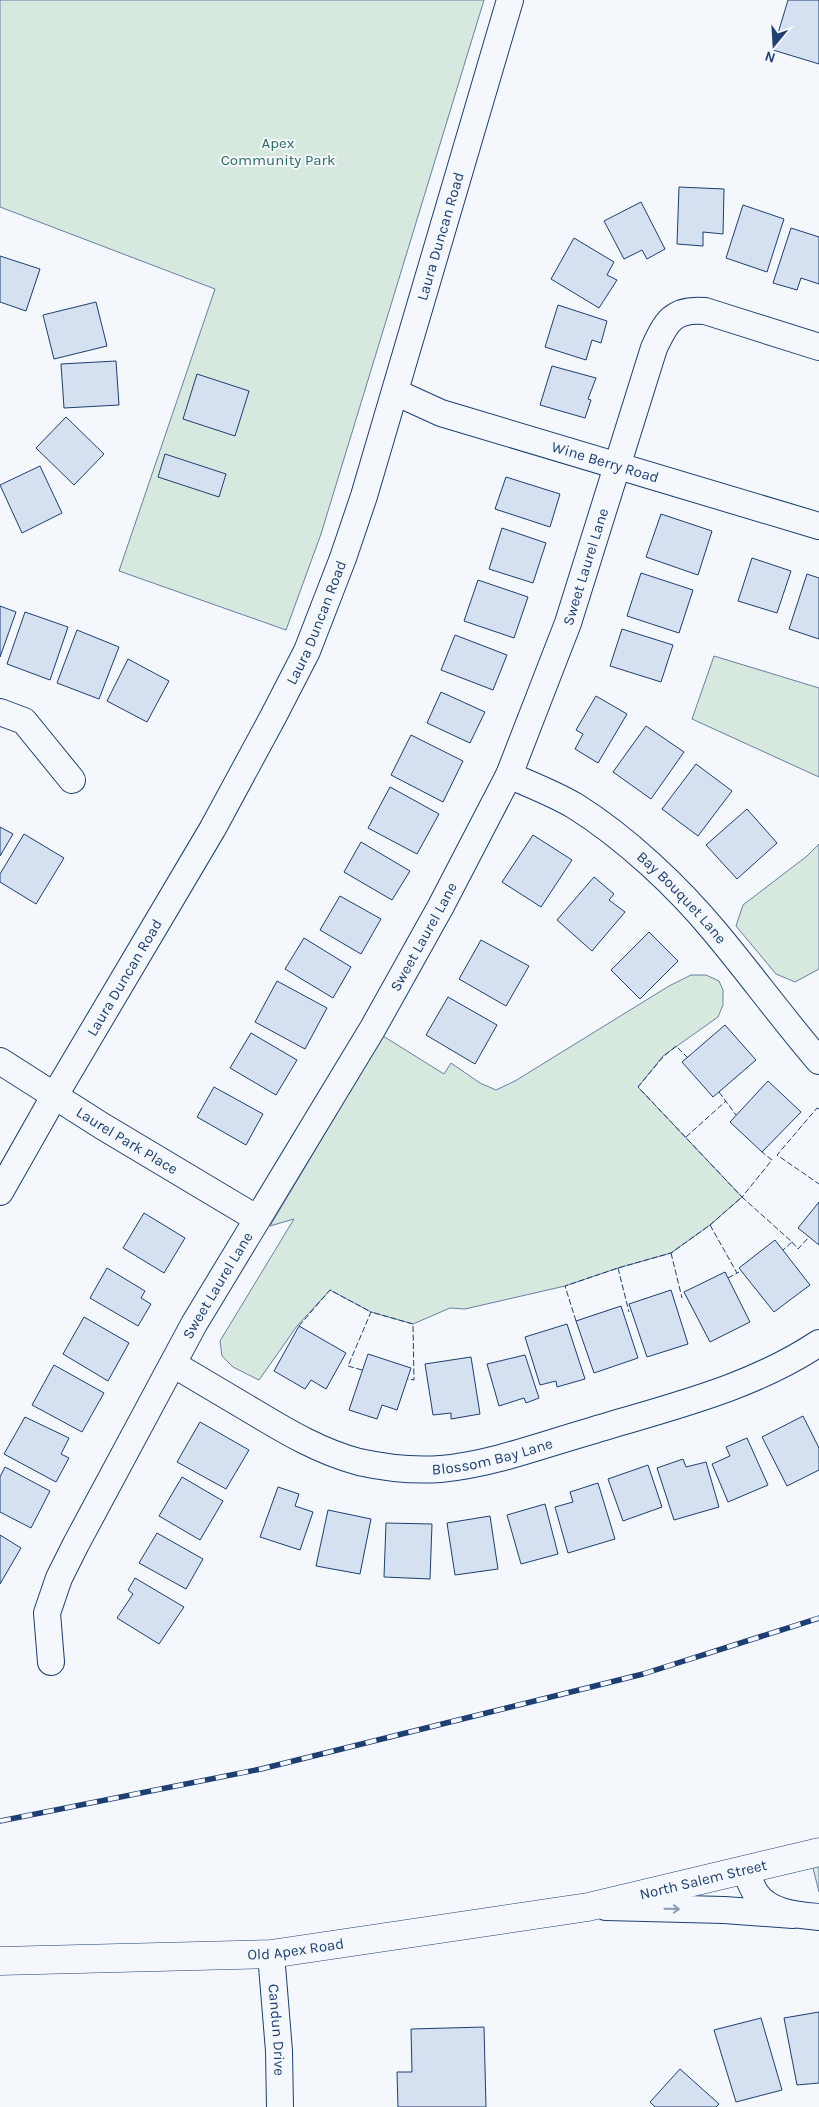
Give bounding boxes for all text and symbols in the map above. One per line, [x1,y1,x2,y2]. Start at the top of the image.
north arrow [749,20,799,70]
text: N [763,47,778,67]
park label: Apex Community Park [221,134,335,169]
street label: Laura Duncan Road [413,170,468,303]
street label: Wine Berry Road [549,438,661,487]
street label: Sweet Laurel Lane [559,506,612,628]
street label: Laura Duncan Road [282,558,350,688]
street label: Bay Bouquet Lane [633,847,730,947]
street label: Sweet Laurel Lane [386,879,461,995]
street label: Laura Duncan Road [83,916,166,1039]
street label: Laurel Park Place [73,1103,181,1178]
street label: Sweet Laurel Lane [179,1229,257,1342]
street label: Blossom Bay Lane [431,1434,555,1479]
street label: North Salem Street [638,1856,769,1903]
one-way arrow [664,1904,680,1914]
street label: Old Apex Road [247,1934,345,1964]
street label: Candun Drive [264,1983,288,2076]

